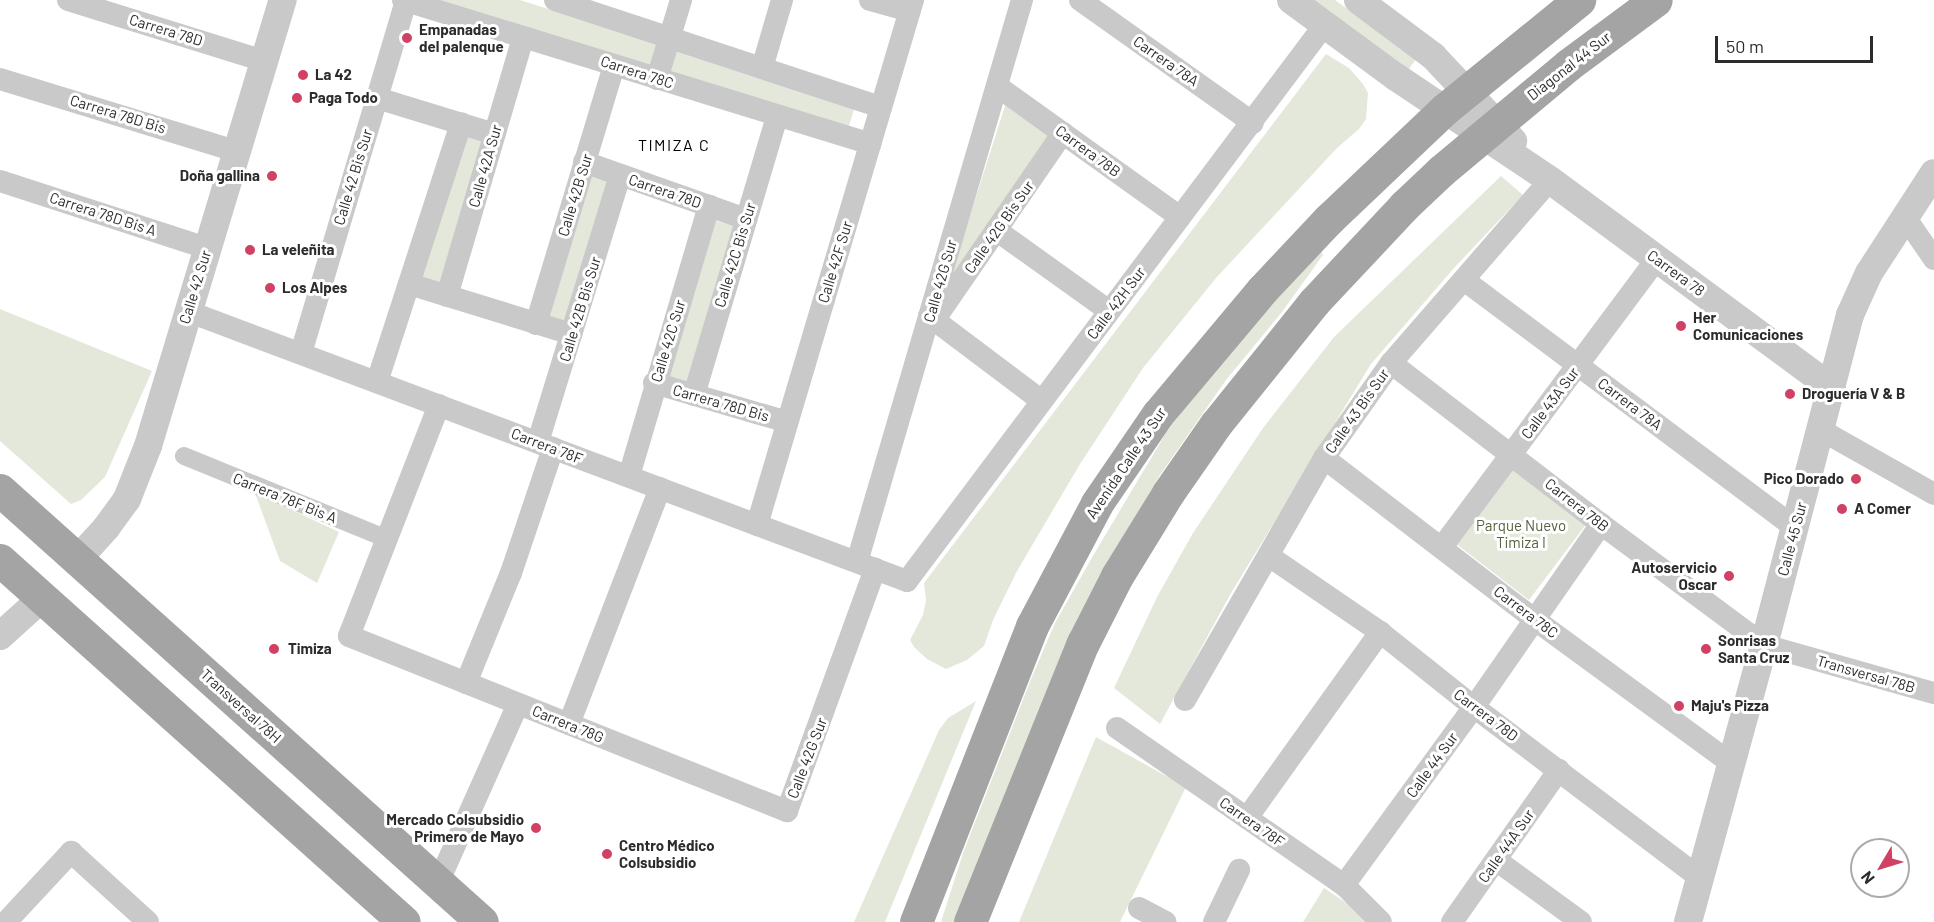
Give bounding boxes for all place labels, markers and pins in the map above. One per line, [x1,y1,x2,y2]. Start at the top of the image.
place label: Empanadas del palenque [419,20,504,55]
marker: Empanadas del palenque [400,31,414,45]
place label: La 42 [315,66,352,84]
marker: La 42 [296,68,310,82]
place label: Paga Todo [309,89,378,107]
marker: Paga Todo [290,91,304,105]
place label: Doña gallina [180,167,260,185]
marker: Doña gallina [265,169,279,183]
place label: La veleñita [262,241,334,259]
marker: La veleñita [243,243,257,257]
place label: Los Alpes [282,279,347,297]
marker: Los Alpes [263,281,277,295]
place label: Her Comunicaciones [1693,308,1803,343]
marker: Her Comunicaciones [1674,319,1688,333]
place label: Droguería V & B [1802,385,1905,403]
marker: Droguería V & B [1783,387,1797,401]
place label: Pico Dorado [1764,470,1844,488]
marker: Pico Dorado [1849,472,1863,486]
place label: A Comer [1854,500,1911,518]
marker: A Comer [1835,502,1849,516]
place label: Autoservicio Oscar [1631,558,1717,593]
marker: Autoservicio Oscar [1722,569,1736,583]
place label: Sonrisas Santa Cruz [1718,631,1790,666]
marker: Timiza [265,640,283,658]
place label: Timiza [288,640,332,658]
marker: Sonrisas Santa Cruz [1699,642,1713,656]
place label: Maju's Pizza [1691,697,1769,715]
marker: Maju's Pizza [1672,699,1686,713]
place label: Mercado Colsubsidio Primero de Mayo [386,810,524,845]
marker: Mercado Colsubsidio Primero de Mayo [529,821,543,835]
place label: Centro Médico Colsubsidio [619,836,715,871]
marker: Centro Médico Colsubsidio [600,847,614,861]

